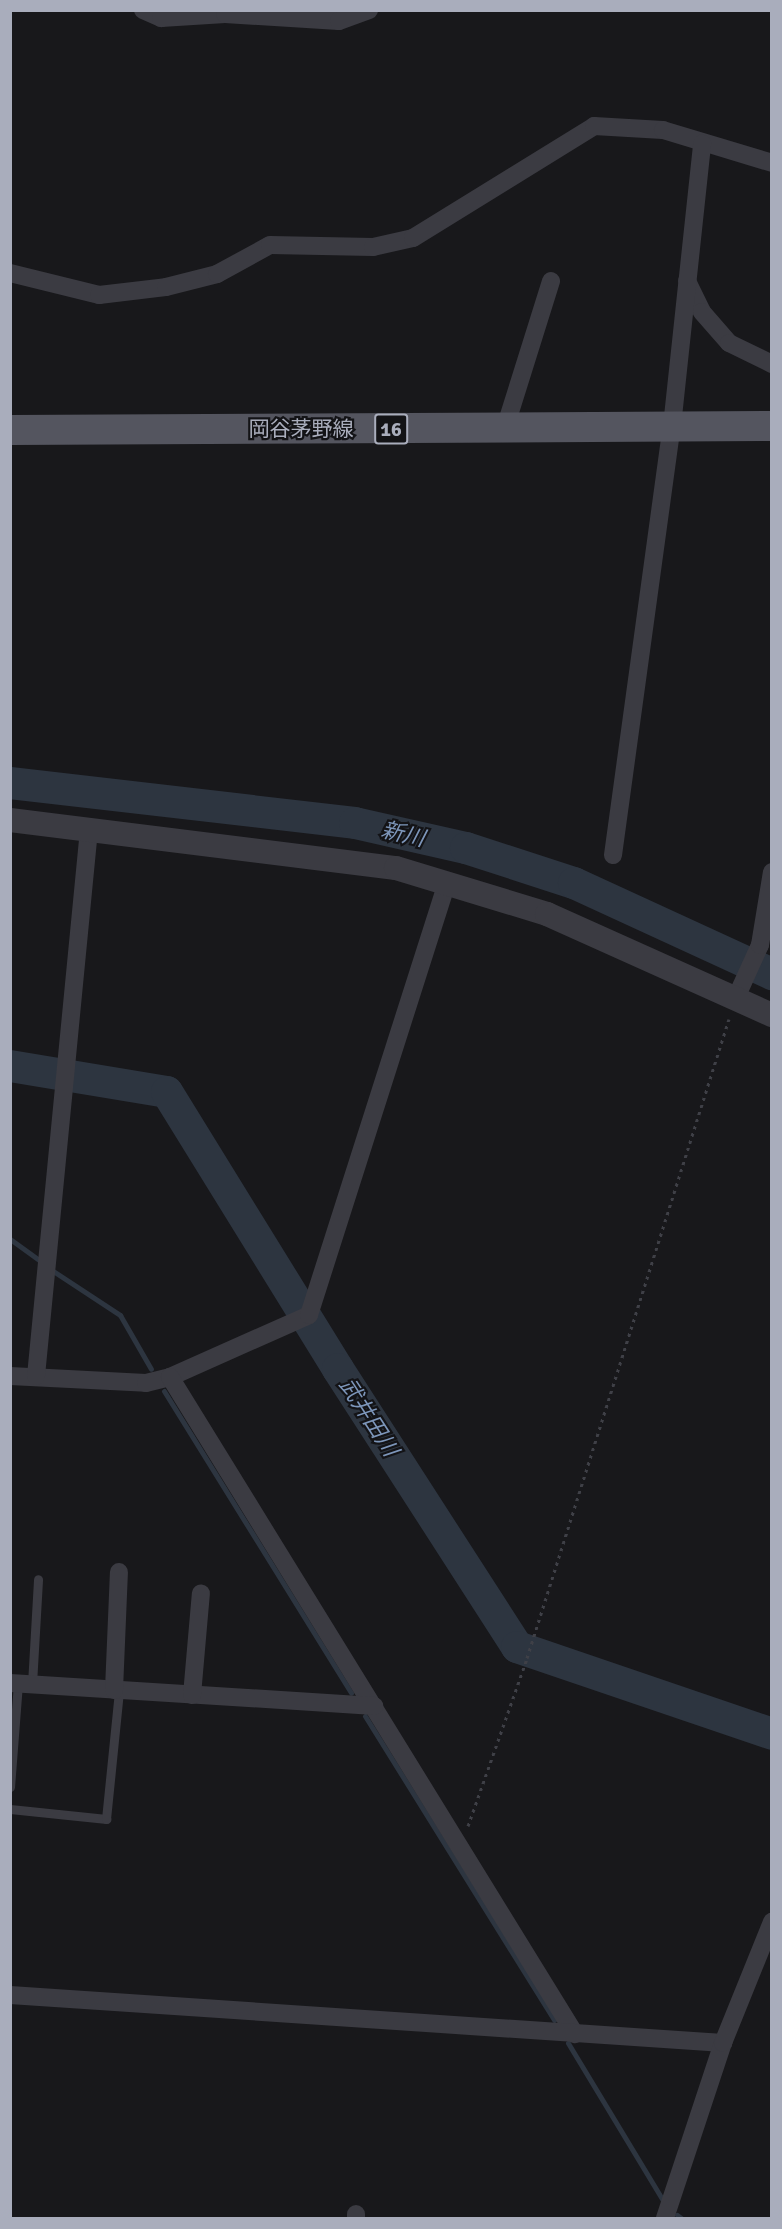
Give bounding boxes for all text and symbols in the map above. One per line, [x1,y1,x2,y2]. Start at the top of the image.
road number: 16 [373,412,409,446]
street label: 岡谷茅野線 [249,416,353,442]
water label: 新川 [379,816,427,852]
water label: 武井田川 [334,1373,404,1461]

